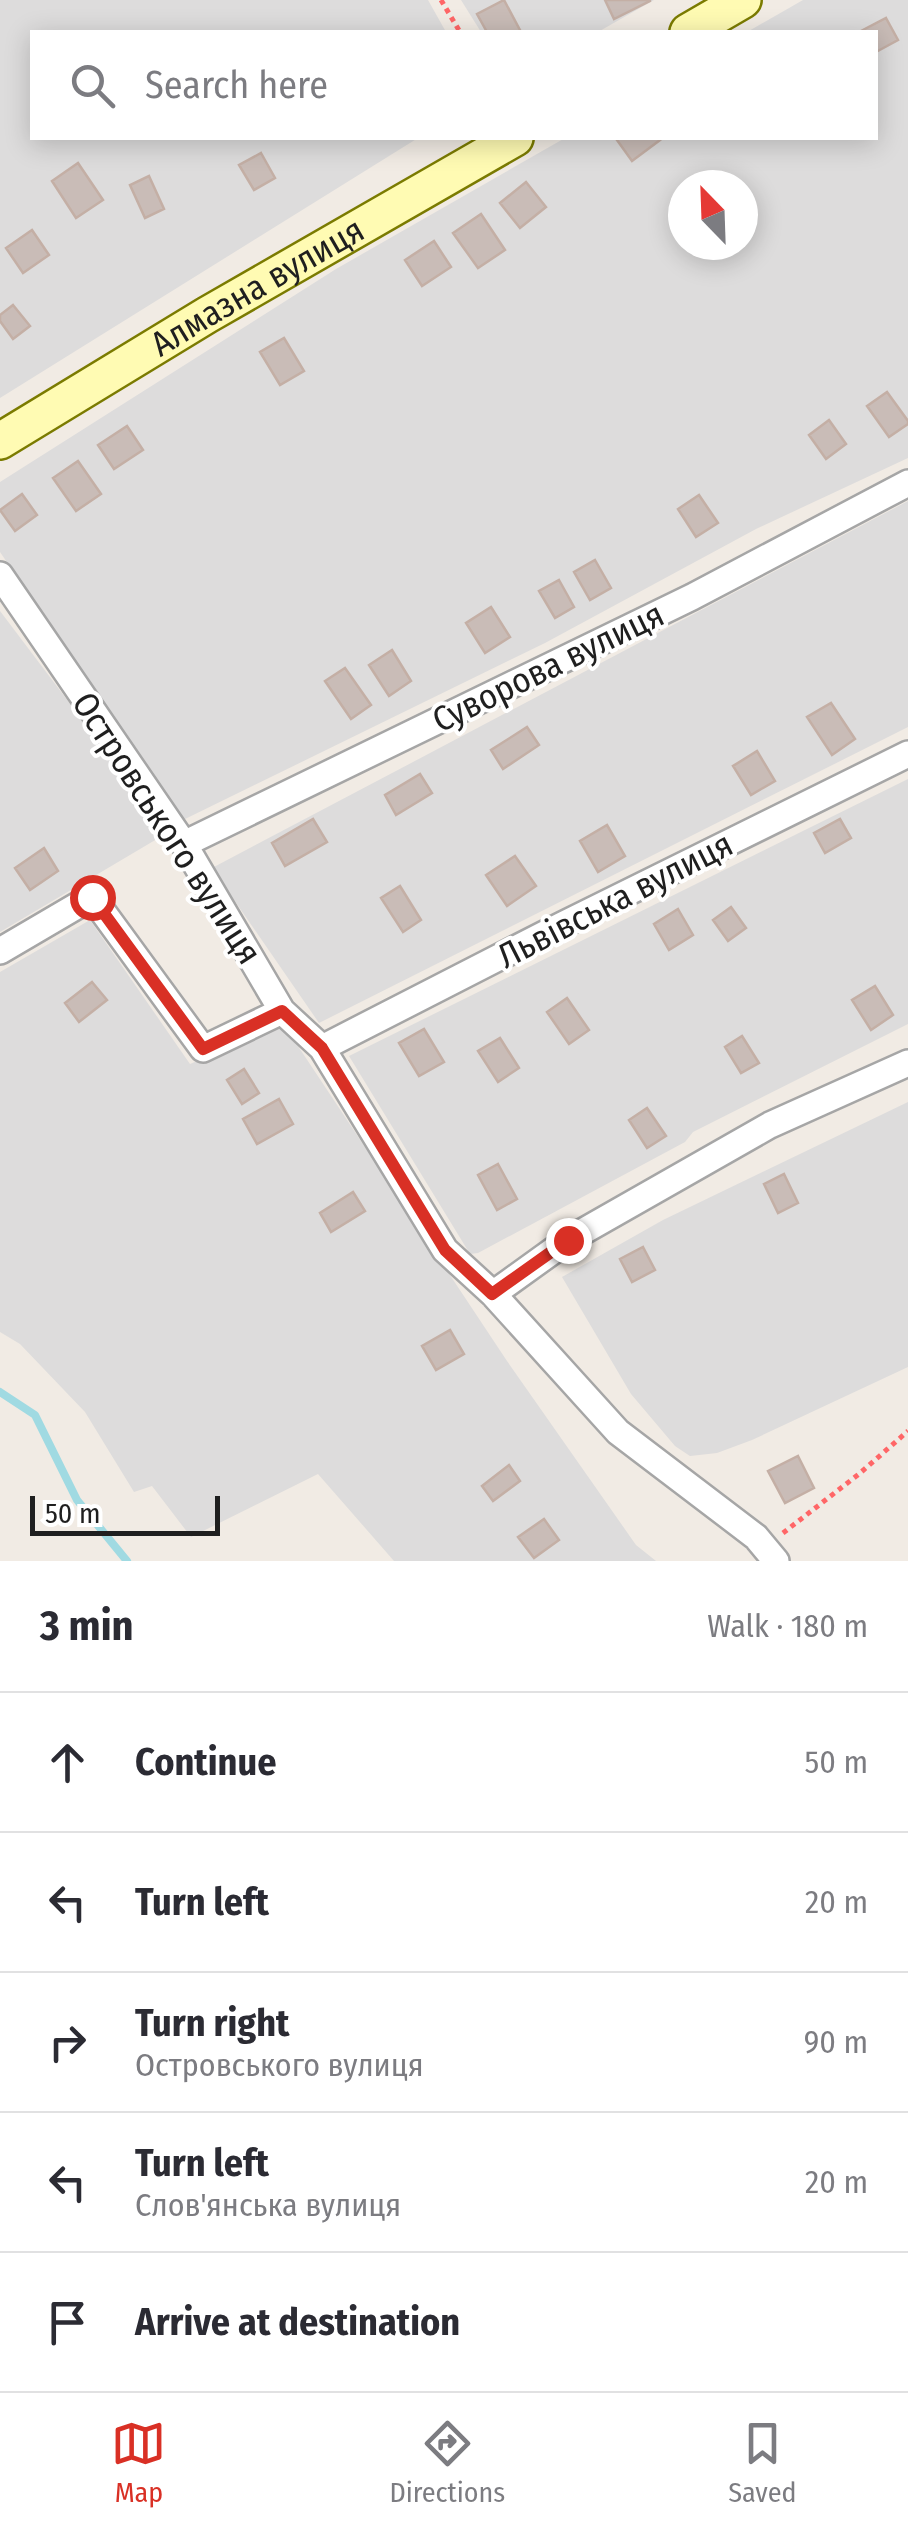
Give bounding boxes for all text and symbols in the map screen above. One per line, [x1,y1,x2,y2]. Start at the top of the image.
search box [30,30,878,140]
icon: search [65,58,120,113]
text: Search here [145,62,328,108]
north arrow [668,170,758,260]
street label: Алмазна вулиця [143,208,371,365]
street label: Суворова вулиця [425,593,671,741]
street label: Островського вулиця [63,684,271,972]
street label: Львівська вулиця [490,823,740,977]
route start [70,875,116,921]
route end [546,1218,592,1264]
scale bar [30,1491,220,1536]
text: 50 m [45,1497,101,1530]
text: 3 min [40,1601,134,1651]
text: Walk · 180 m [707,1607,868,1645]
icon: ahead [40,1735,95,1790]
text: Continue [135,1739,276,1785]
text: 50 m [805,1743,868,1781]
icon: left [40,1875,95,1930]
text: Turn left [135,1879,269,1925]
text: 20 m [805,1883,868,1921]
text: Turn right [135,2000,289,2046]
icon: right [40,2015,95,2070]
text: 90 m [804,2023,868,2061]
text: Островського вулиця [135,2046,424,2084]
text: Turn left [135,2140,269,2186]
icon: left [40,2155,95,2210]
text: 20 m [805,2163,868,2201]
text: Слов'янська вулиця [135,2186,401,2224]
icon: arrive [40,2295,95,2350]
text: Arrive at destination [135,2299,460,2345]
tab: Map [111,2416,166,2509]
tab: Directions [389,2416,505,2509]
tab: Saved [728,2416,797,2509]

